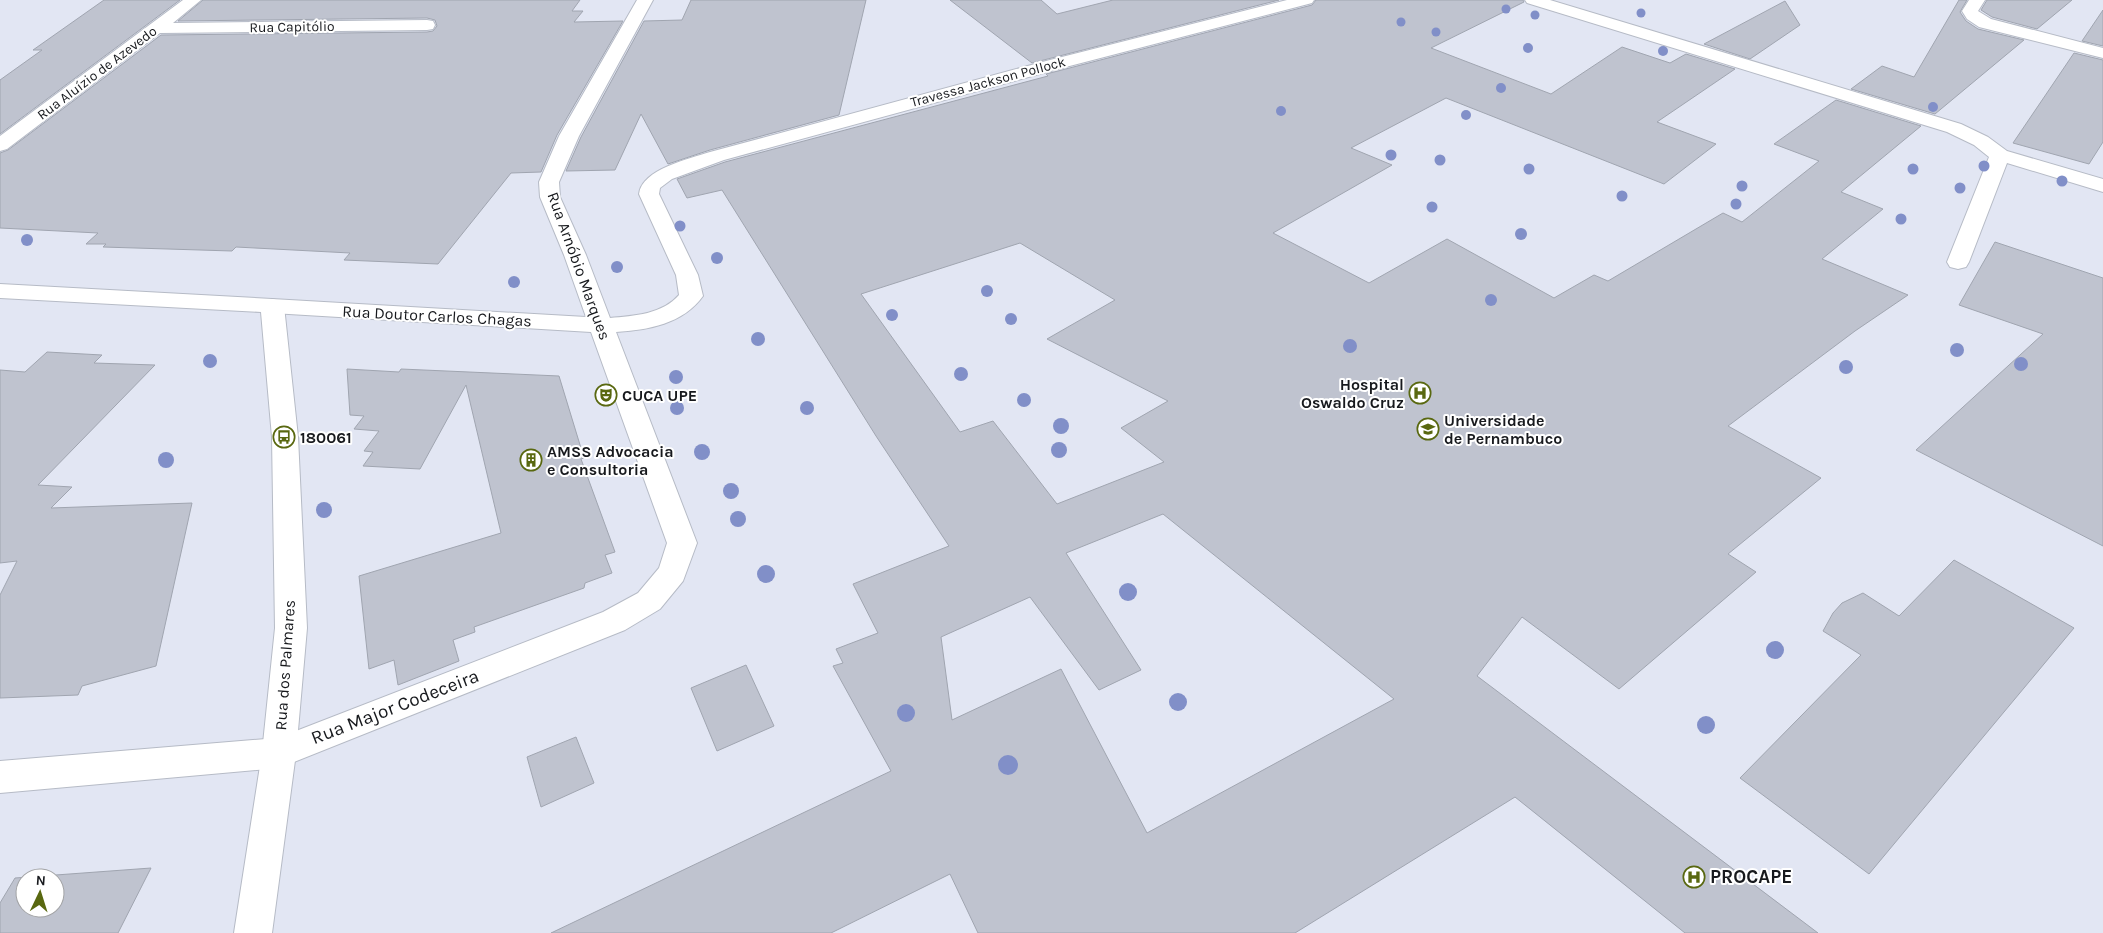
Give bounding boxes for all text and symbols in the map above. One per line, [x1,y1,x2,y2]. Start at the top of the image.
street label: Rua Capitólio [249,18,335,36]
street label: Rua Aluízio de Azevedo [34,22,160,124]
street label: Travessa Jackson Pollock [909,53,1068,111]
street label: Rua Arnóbio Marques [543,189,615,343]
street label: Rua Doutor Carlos Chagas [342,302,532,330]
place label: Hospital Oswaldo Cruz [1301,375,1404,412]
hospital icon: Hospital Oswaldo Cruz [1408,381,1432,405]
theatre icon: CUCA UPE [594,383,618,407]
place label: CUCA UPE [622,386,697,405]
place label: Universidade de Pernambuco [1444,411,1562,448]
school or university icon: Universidade de Pernambuco [1416,417,1440,441]
bus stop icon: 180061 [272,425,296,449]
place label: 180061 [300,428,352,447]
place label: AMSS Advocacia e Consultoria [547,442,674,479]
building icon: AMSS Advocacia e Consultoria [519,448,543,472]
street label: Rua dos Palmares [271,599,299,731]
street label: Rua Major Codeceira [308,665,482,749]
hospital icon: PROCAPE [1682,865,1706,889]
place label: PROCAPE [1710,866,1792,888]
north arrow [15,868,65,918]
text: N [35,872,46,889]

